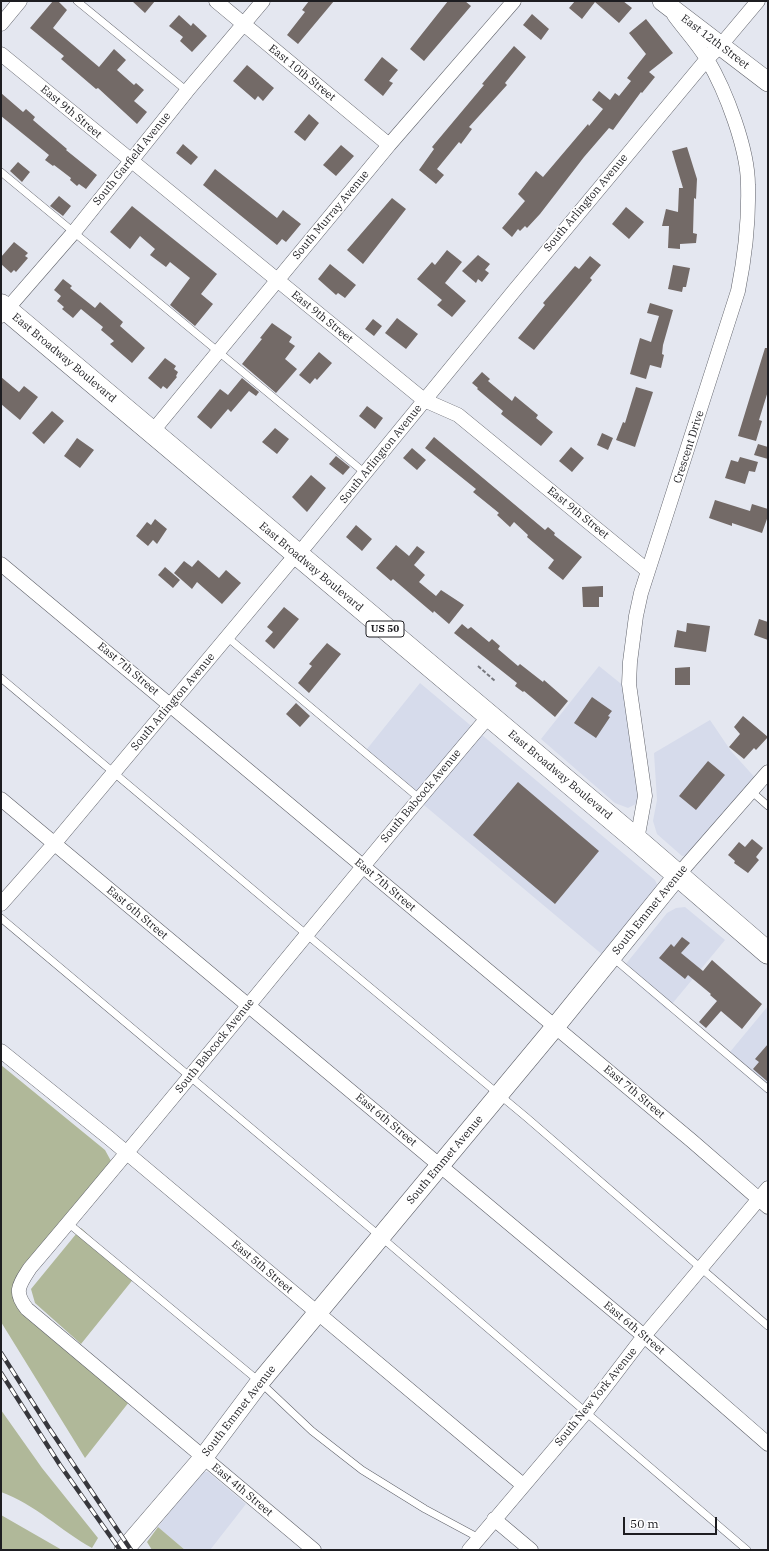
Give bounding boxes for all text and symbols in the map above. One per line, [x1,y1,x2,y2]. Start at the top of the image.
street label: East 12th Street [678,12,752,72]
street label: East 10th Street [266,42,338,104]
street label: East 9th Street [38,83,104,141]
street label: South Garfield Avenue [90,110,174,208]
street label: South Arlington Avenue [541,152,631,254]
street label: South Murray Avenue [290,168,372,262]
street label: East 9th Street [288,288,356,346]
street label: East Broadway Boulevard [9,311,119,405]
street label: South Arlington Avenue [337,402,425,506]
street label: Crescent Drive [671,409,707,485]
street label: East 9th Street [544,484,612,542]
street label: East Broadway Boulevard [256,520,366,614]
road number: US 50 [366,621,404,637]
street label: East 7th Street [95,640,161,698]
street label: South Arlington Avenue [128,651,218,753]
street label: East Broadway Boulevard [505,728,615,822]
street label: South Babcock Avenue [378,747,464,845]
street label: East 7th Street [352,856,418,914]
street label: South Emmet Avenue [610,862,690,958]
street label: East 6th Street [104,884,170,942]
street label: South Babcock Avenue [173,996,257,1096]
street label: East 7th Street [601,1063,667,1121]
street label: East 6th Street [353,1091,419,1149]
street label: South Emmet Avenue [404,1113,486,1207]
street label: East 5th Street [229,1238,295,1296]
street label: East 6th Street [601,1299,667,1357]
street label: South New York Avenue [552,1345,640,1449]
street label: South Emmet Avenue [199,1363,279,1459]
street label: East 4th Street [209,1461,275,1519]
scale bar [625,1509,719,1535]
text: 50 m [630,1516,659,1531]

